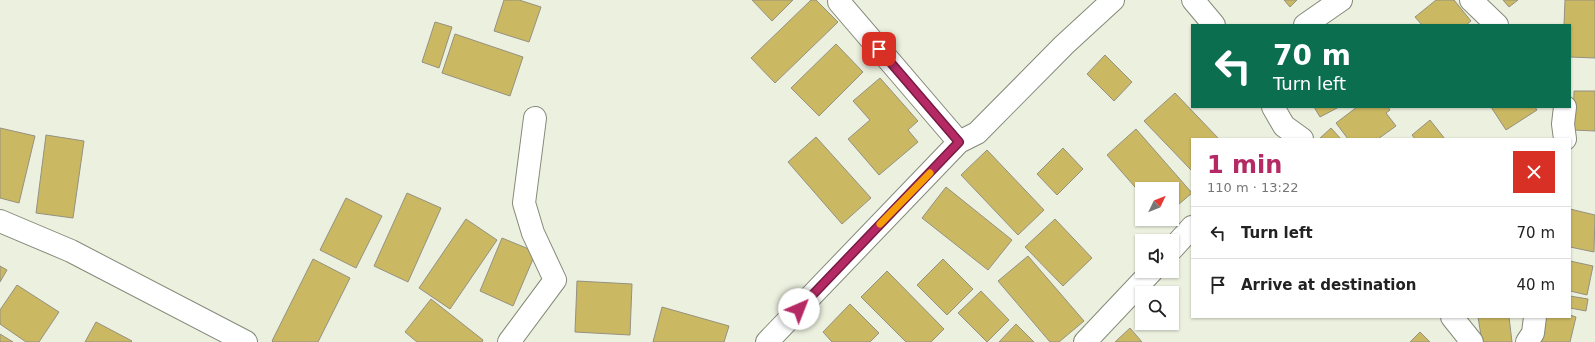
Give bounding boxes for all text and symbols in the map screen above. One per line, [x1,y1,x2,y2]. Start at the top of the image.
pin [862,32,896,66]
icon: arrive [868,38,890,60]
text: 70 m [1273,39,1351,72]
icon: left [1207,40,1259,92]
text: Turn left [1273,73,1346,94]
text: 1 min [1207,151,1282,179]
button: close [1513,151,1555,193]
text: 110 m · 13:22 [1207,180,1298,195]
north arrow [1135,182,1179,226]
map controls [1135,182,1179,330]
icon: left [1207,222,1229,244]
text: Turn left [1241,224,1313,242]
text: 70 m [1517,224,1555,242]
button: sound [1135,234,1179,278]
icon: arrive [1207,274,1229,296]
text: Arrive at destination [1241,276,1416,294]
text: 40 m [1517,276,1555,294]
button: search [1135,286,1179,330]
position arrow [778,288,820,330]

